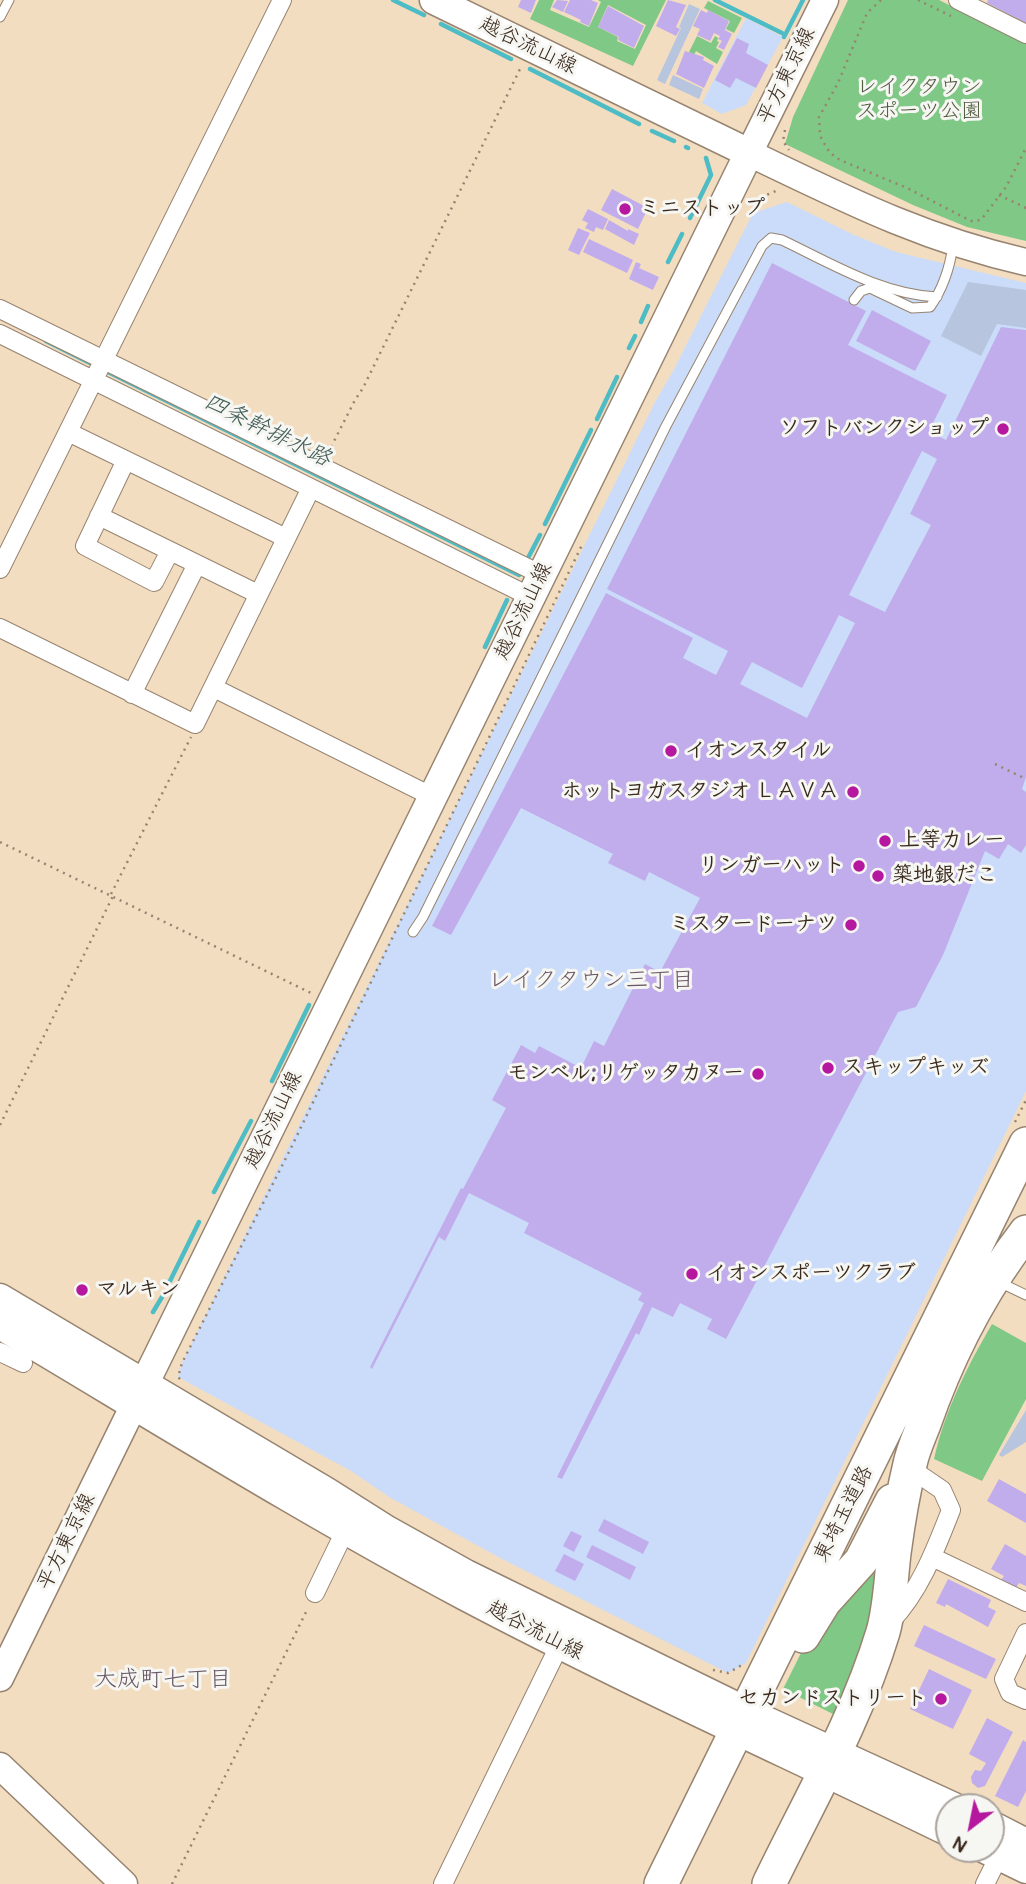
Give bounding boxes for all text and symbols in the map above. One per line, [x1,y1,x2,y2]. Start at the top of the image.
street label: 越谷流山線 [475,12,581,80]
street label: 平方東京線 [753,23,821,129]
park label: レイクタウン スポーツ公園 [856,75,982,125]
place label: ミニストップ [639,196,765,222]
marker: ミニストップ [617,201,633,217]
water label: 四条幹排水路 [199,388,335,474]
place label: ソフトバンクショップ [779,416,989,442]
marker: ソフトバンクショップ [995,421,1011,437]
street label: 越谷流山線 [490,558,558,664]
place label: イオンスタイル [685,738,832,764]
marker: イオンスタイル [663,743,679,759]
place label: ホットヨガスタジオ ＬＡＶＡ [561,779,839,805]
marker: ホットヨガスタジオ ＬＡＶＡ [845,784,861,800]
place label: 上等カレー [899,828,1005,854]
marker: 上等カレー [877,833,893,849]
place label: リンガーハット [698,853,845,879]
marker: リンガーハット [851,858,867,874]
place label: 築地銀だこ [892,863,997,889]
marker: 築地銀だこ [870,868,886,884]
place label: ミスタードーナツ [669,912,837,938]
marker: ミスタードーナツ [843,917,859,933]
district label: レイクタウン三丁目 [488,967,694,995]
place label: スキップキッズ [842,1055,989,1081]
marker: スキップキッズ [820,1060,836,1076]
place label: モンベル;リゲッタカヌー [507,1061,744,1087]
marker: モンベル;リゲッタカヌー [750,1066,766,1082]
street label: 越谷流山線 [240,1067,308,1173]
place label: イオンスポーツクラブ [706,1261,916,1287]
marker: イオンスポーツクラブ [684,1266,700,1282]
place label: マルキン [96,1277,180,1303]
marker: マルキン [74,1282,90,1298]
street label: 東埼玉道路 [809,1462,879,1566]
street label: 平方東京線 [33,1489,101,1595]
street label: 越谷流山線 [483,1596,587,1666]
district label: 大成町七丁目 [94,1666,232,1694]
place label: セカンドストリート [738,1686,927,1712]
marker: セカンドストリート [933,1691,949,1707]
north arrow [935,1793,1005,1863]
text: N [948,1831,972,1858]

